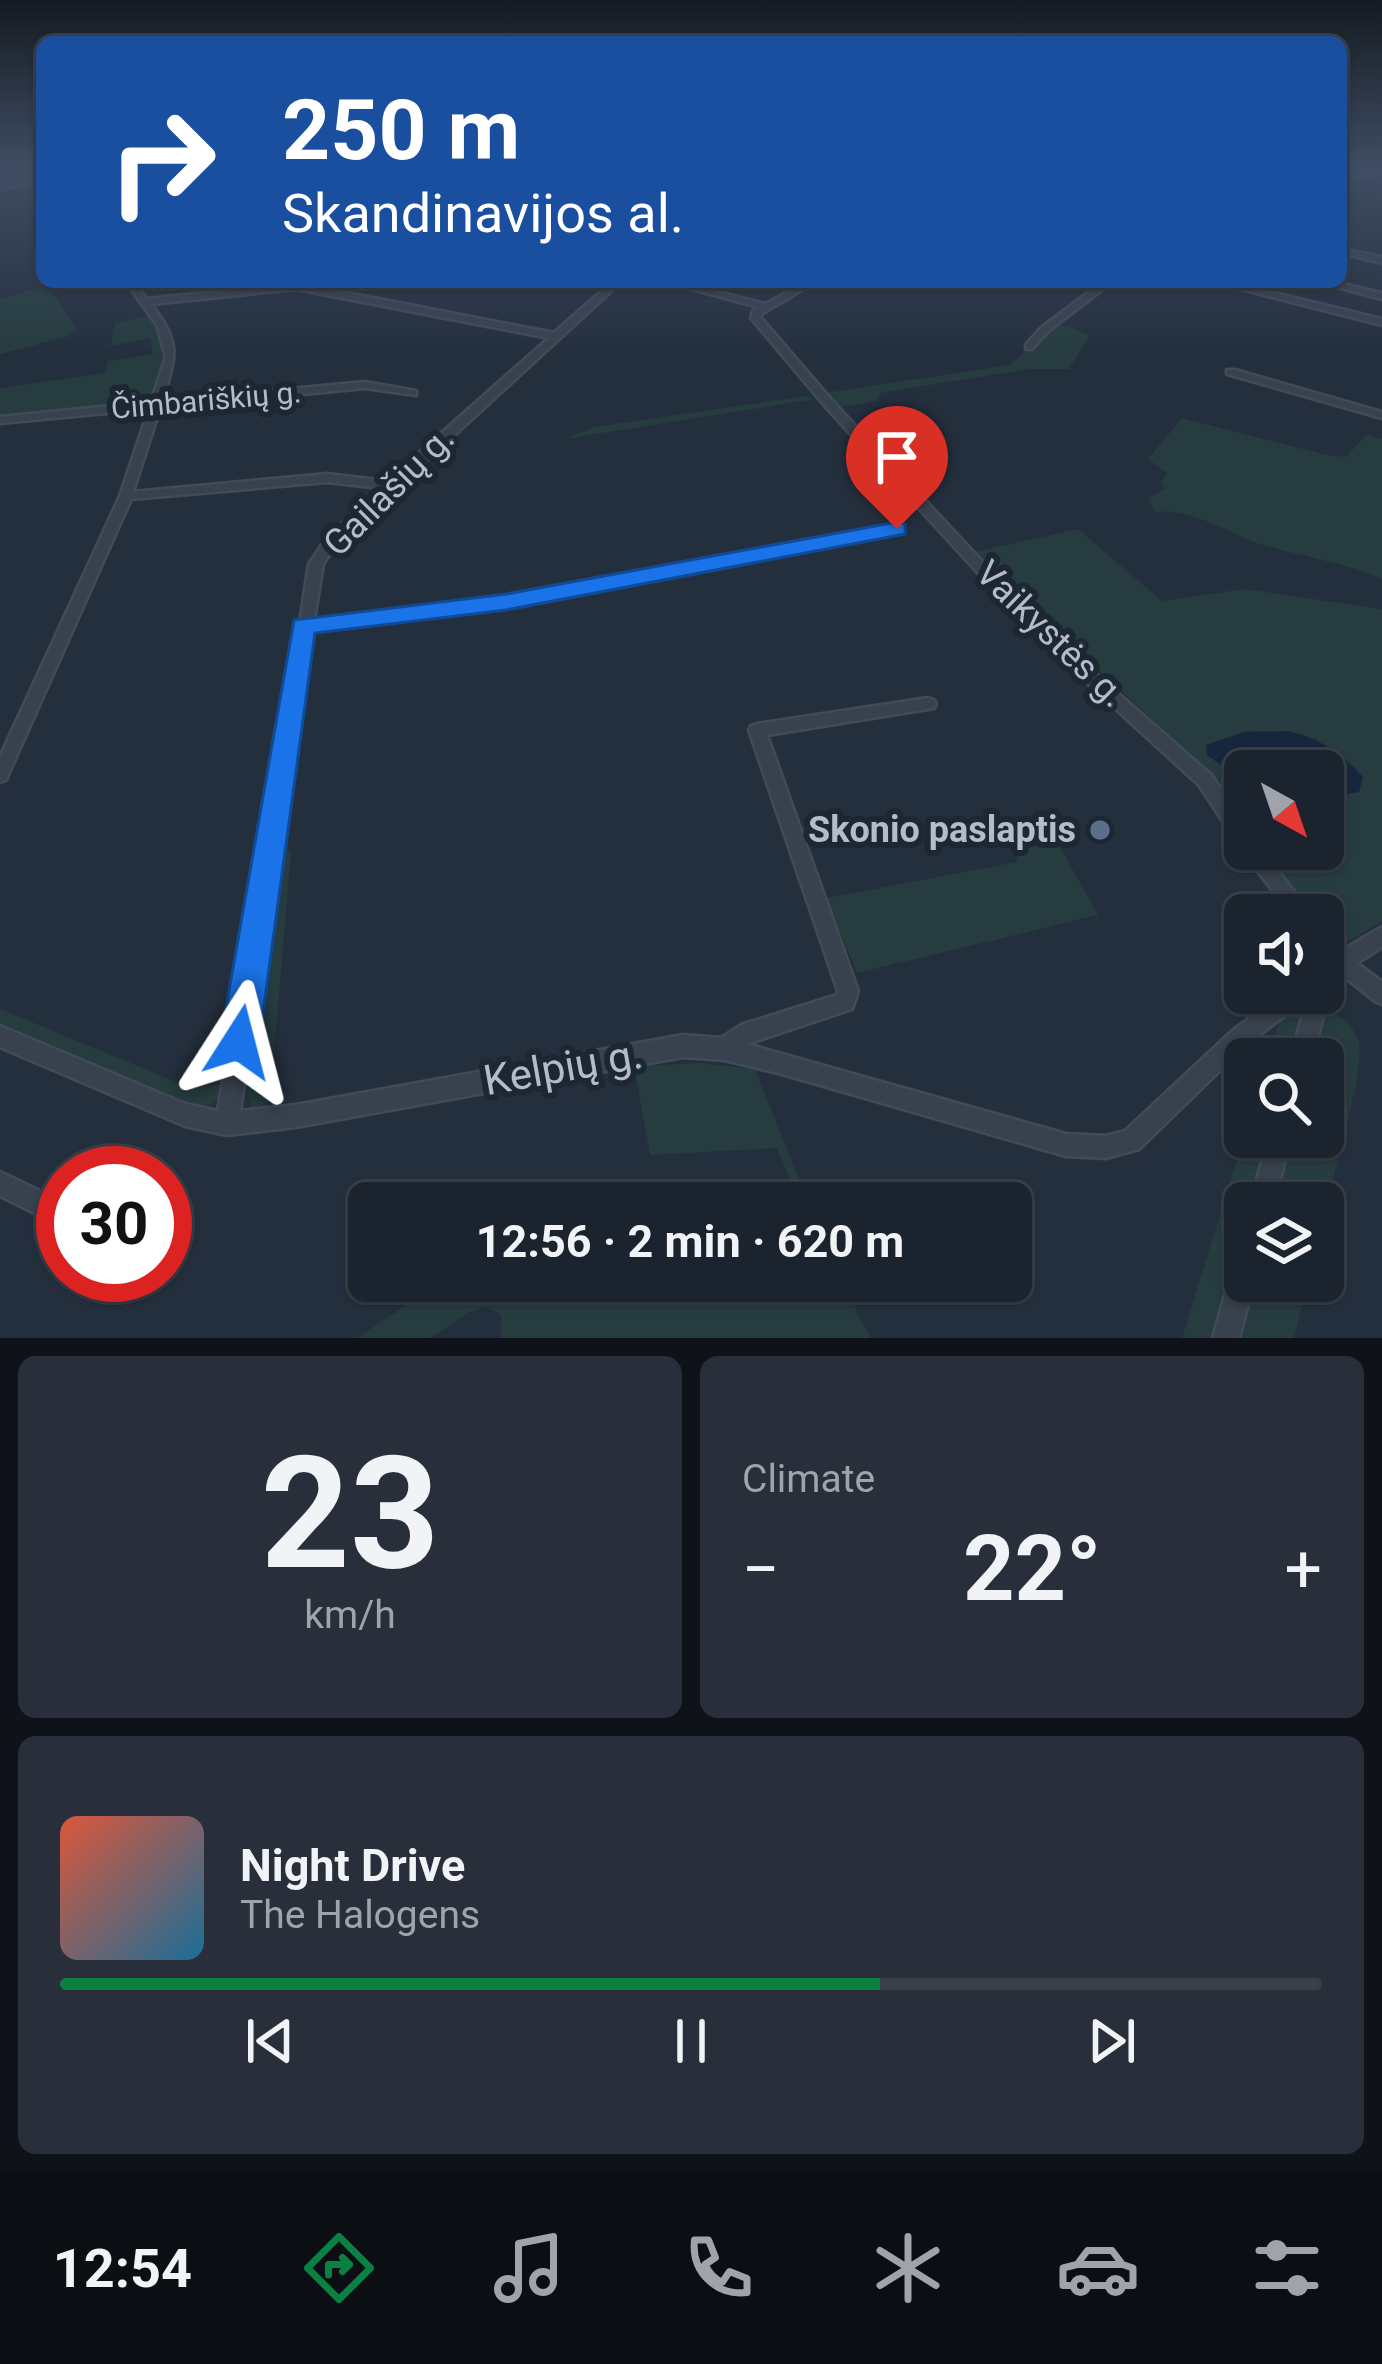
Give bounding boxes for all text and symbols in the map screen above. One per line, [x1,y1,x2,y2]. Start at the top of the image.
text: 250 m [282,81,520,180]
icon: right [84,84,240,240]
text: Skandinavijos al. [282,182,684,245]
street label: Čimbariškių g. [110,374,302,426]
pin [846,406,948,529]
street label: Gailašių g. [315,417,463,565]
icon: arrive [864,424,930,490]
street label: Vaikystės g. [967,552,1135,716]
north arrow [1224,750,1344,870]
map controls [1224,750,1344,1302]
place label: Skonio paslaptis [808,809,1076,851]
marker: Skonio paslaptis [1087,817,1113,843]
button: sound [1224,894,1344,1014]
position arrow [176,979,302,1105]
street label: Kelpių g. [480,1029,646,1105]
button: search [1224,1038,1344,1158]
speed limit sign: 30 [36,1146,192,1302]
button: layers [1224,1182,1344,1302]
text: 12:56 · 2 min · 620 m [476,1215,904,1268]
text: 23 [260,1422,440,1605]
text: Climate [742,1456,875,1502]
text: 22° [963,1517,1101,1622]
text: − [742,1531,780,1608]
text: + [1285,1531,1322,1608]
text: km/h [304,1592,396,1638]
text: Night Drive [240,1839,465,1892]
text: The Halogens [240,1892,480,1938]
icon: previous [237,2008,303,2074]
icon: pause [658,2008,724,2074]
icon: next [1079,2008,1145,2074]
icon: directions [297,2226,381,2310]
icon: music [487,2226,571,2310]
icon: phone [677,2226,761,2310]
icon: climate [866,2226,950,2310]
icon: car [1056,2226,1140,2310]
icon: filters [1245,2226,1329,2310]
text: 12:54 [53,2237,192,2300]

